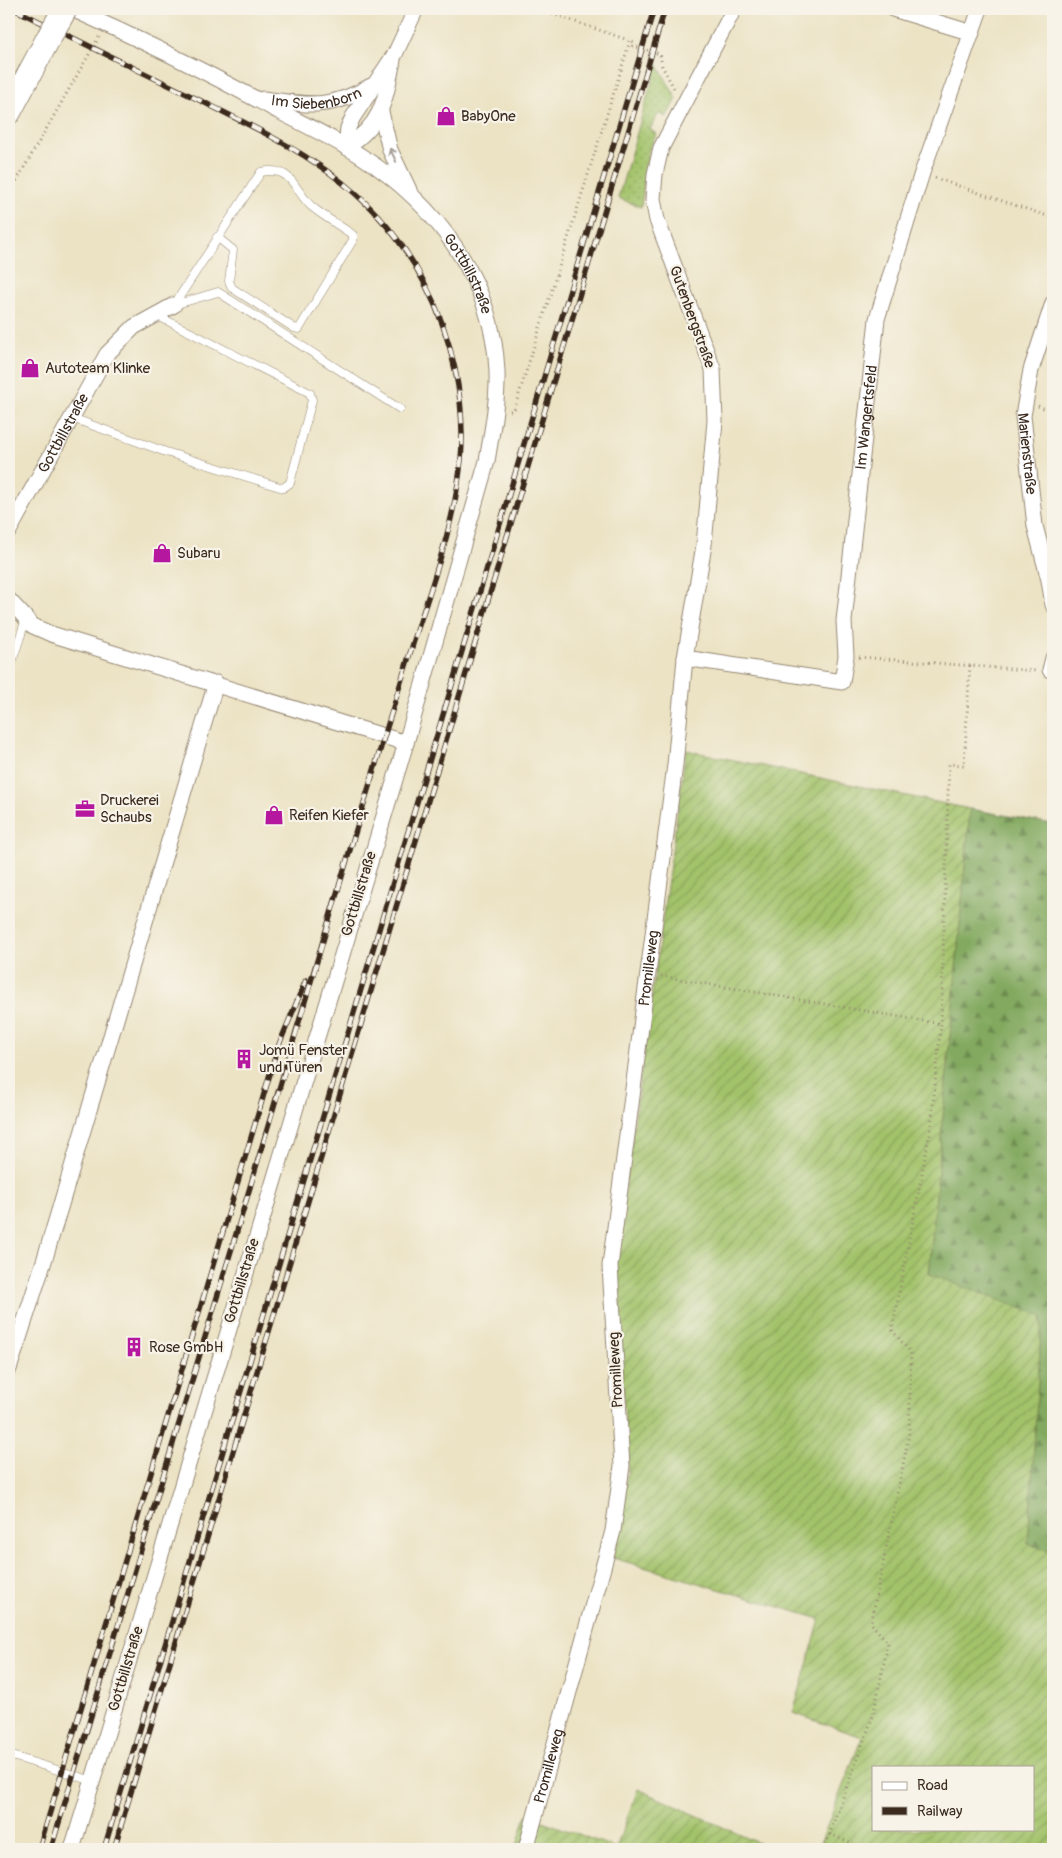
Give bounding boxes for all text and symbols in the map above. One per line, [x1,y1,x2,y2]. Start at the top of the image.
street label: Im Siebenborn [270,83,365,114]
shop icon: BabyOne [435,105,457,127]
place label: BabyOne [461,107,516,126]
one-way arrow [388,148,397,163]
street label: Gottbillstraße [439,230,496,317]
street label: Gutenbergstraße [665,263,720,371]
shop icon: Autoteam Klinke [19,357,41,379]
place label: Autoteam Klinke [45,359,151,378]
street label: Im Wangertsfeld [851,364,881,471]
street label: Gottbillstraße [34,389,93,476]
street label: Marienstraße [1013,412,1041,496]
shop icon: Subaru [151,542,173,564]
place label: Subaru [177,544,221,563]
place label: Druckerei Schaubs [100,791,159,827]
office icon: Druckerei Schaubs [74,798,96,820]
shop icon: Reifen Kiefer [263,804,285,826]
place label: Reifen Kiefer [289,806,369,825]
street label: Gottbillstraße [337,849,381,939]
street label: Promilleweg [634,929,663,1007]
place label: Jomü Fenster und Türen [259,1041,348,1077]
building icon: Jomü Fenster und Türen [233,1048,255,1070]
street label: Gottbillstraße [220,1236,264,1326]
street label: Promilleweg [605,1331,627,1409]
building icon: Rose GmbH [123,1336,145,1358]
place label: Rose GmbH [149,1338,223,1357]
street label: Gottbillstraße [104,1624,148,1714]
street label: Promilleweg [529,1727,568,1805]
legend [872,1766,1034,1830]
text: Road [917,1776,948,1795]
text: Railway [917,1802,963,1821]

